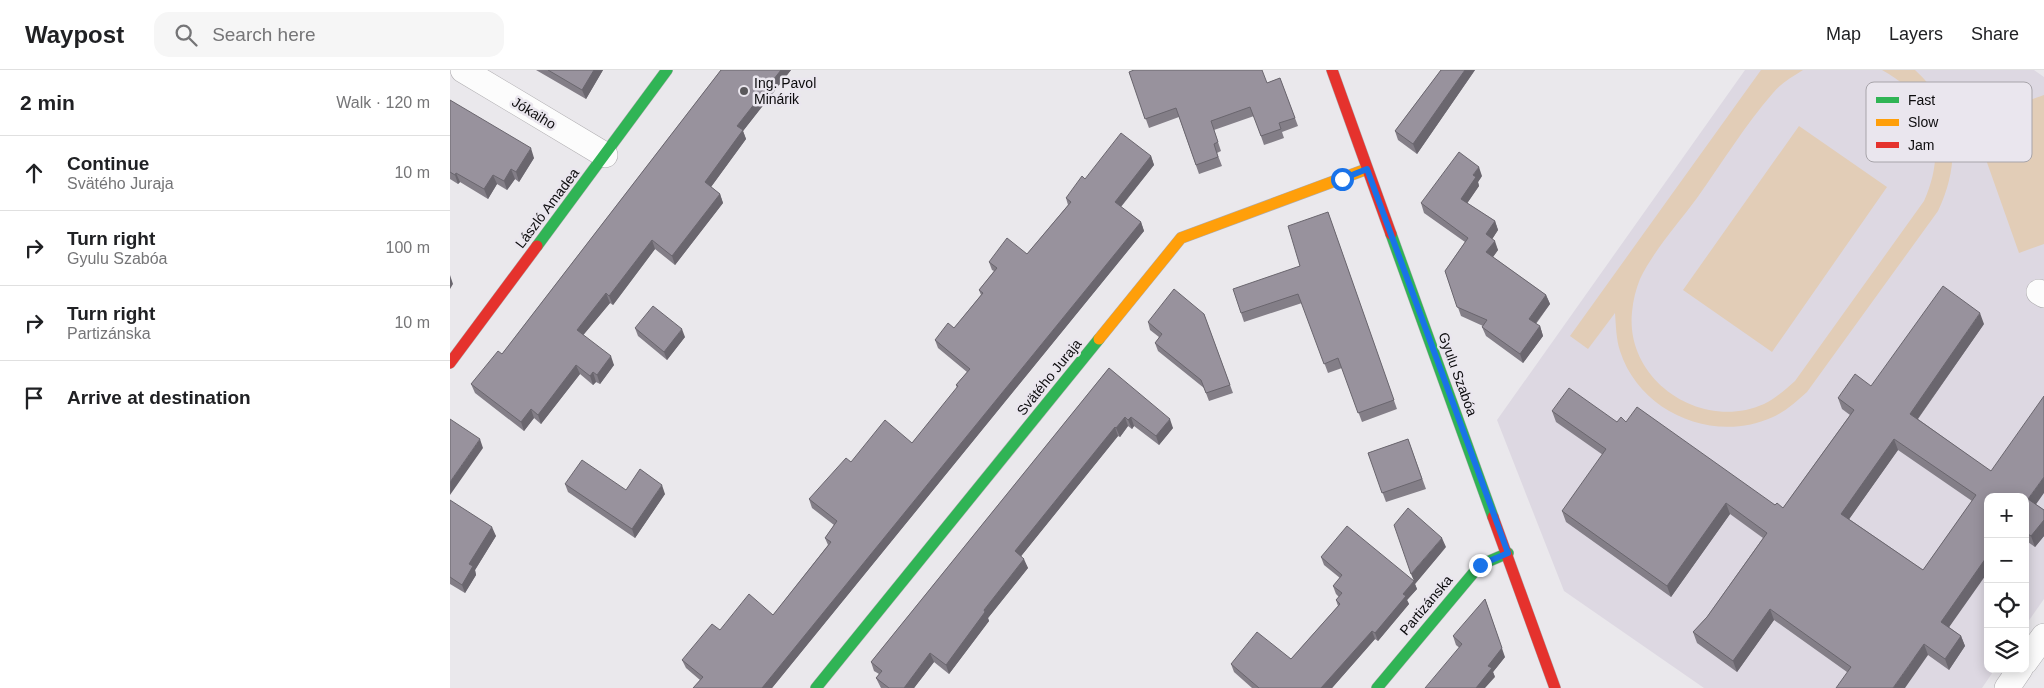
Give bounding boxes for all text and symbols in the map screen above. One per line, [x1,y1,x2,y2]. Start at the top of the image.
search box [154,12,504,57]
text: Waypost [25,21,124,48]
icon: search [172,21,200,49]
text: Search here [212,24,316,45]
text: Map [1826,24,1861,44]
text: Layers [1889,24,1943,44]
text: Share [1971,24,2019,44]
place label: Ing. Pavol Minárik [754,75,816,107]
legend [1866,82,2032,162]
marker: Ing. Pavol Minárik [738,85,750,97]
text: 2 min [20,91,75,114]
text: Fast [1908,92,1935,108]
text: Walk · 120 m [336,94,430,111]
street label: Jókaiho [509,94,559,132]
text: Slow [1908,114,1939,130]
text: Jam [1908,137,1934,153]
text: Continue [67,153,149,174]
icon: ahead [20,159,48,187]
text: 10 m [394,164,430,181]
street label: László Amadea [512,165,582,251]
route start [1331,168,1354,191]
text: Svätého Juraja [67,175,174,192]
text: Turn right [67,228,155,249]
icon: right [20,234,48,262]
text: 100 m [386,239,430,256]
text: Gyulu Szabóa [67,250,168,267]
text: Turn right [67,303,155,324]
icon: right [20,309,48,337]
text: 10 m [394,314,430,331]
text: Partizánska [67,325,151,342]
street label: Gyulu Szabóa [1435,330,1481,418]
street label: Svätého Juraja [1013,336,1085,418]
icon: arrive [20,384,48,412]
text: Arrive at destination [67,387,251,408]
map controls [1984,493,2029,673]
button: + [1984,493,2029,538]
button: − [1984,538,2029,583]
route end [1469,554,1492,577]
street label: Partizánska [1396,572,1456,638]
button: locate [1984,583,2029,628]
button: layers [1984,628,2029,673]

